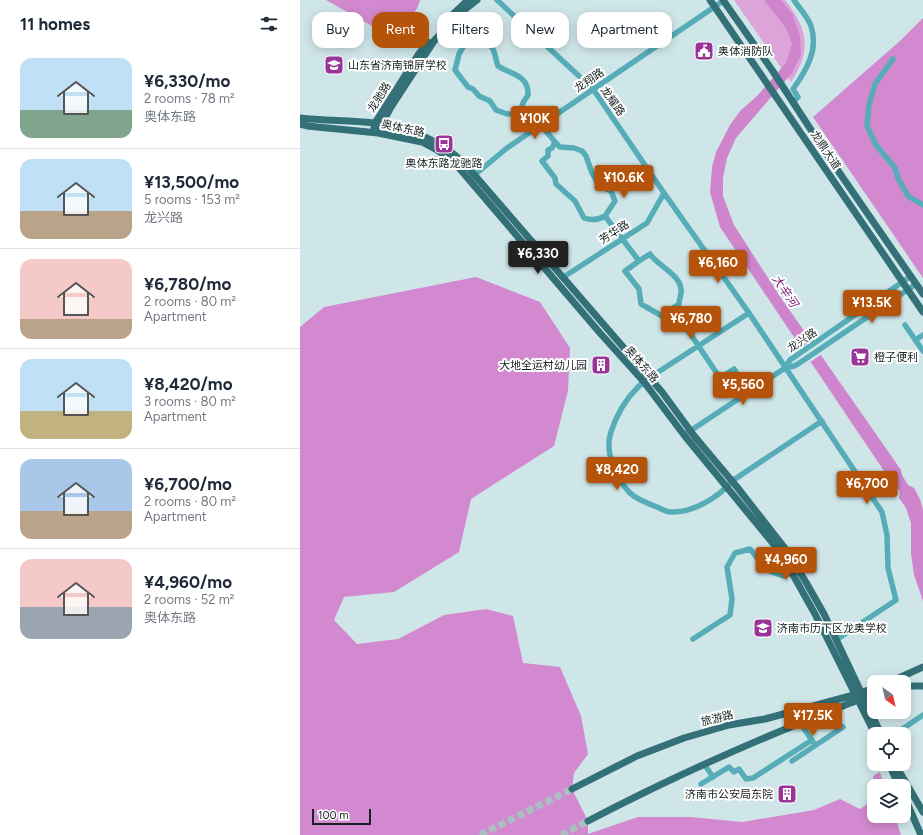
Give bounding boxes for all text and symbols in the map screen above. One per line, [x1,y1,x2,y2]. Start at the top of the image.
chip: Buy [312,12,364,48]
chip: Rent [372,12,429,48]
chip: Filters [437,12,503,48]
chip: New [511,12,569,48]
chip: Apartment [577,12,672,48]
icon: filters [258,13,280,35]
text: 11 homes [20,14,90,34]
public building icon: 奥体消防队 [693,40,715,62]
place label: 奥体消防队 [718,45,773,58]
school or university icon: 山东省济南锦屏学校 [323,54,345,76]
place label: 山东省济南锦屏学校 [348,59,447,72]
street label: 龙翔路 [572,66,607,95]
text: ¥6,330/mo [144,71,230,91]
icon: home [52,74,100,122]
street label: 龙驰路 [365,80,394,115]
street label: 龙耀路 [598,84,627,119]
text: 2 rooms · 78 m² [144,91,235,106]
pin: ¥10K [511,106,559,140]
text: 奥体东路 [144,109,196,124]
text: ¥10K [520,111,550,126]
street label: 奥体东路 [380,118,426,139]
street label: 龙鼎大道 [808,128,843,172]
bus stop icon: 奥体东路龙驰路 [433,133,455,155]
place label: 奥体东路龙驰路 [406,157,483,170]
pin: ¥10.6K [591,165,657,199]
text: ¥10.6K [603,170,645,185]
text: ¥13,500/mo [144,172,239,192]
icon: home [52,175,100,223]
text: 5 rooms · 153 m² [144,192,240,207]
text: 龙兴路 [144,210,183,225]
street label: 芳华路 [597,218,632,247]
pin: ¥6,330 [505,241,571,275]
text: ¥6,330 [517,246,559,261]
pin: ¥6,160 [685,250,751,284]
text: ¥6,160 [698,255,738,270]
water label: 大辛河 [769,272,802,311]
text: ¥6,780/mo [144,274,231,294]
icon: home [52,275,100,323]
pin: ¥13.5K [839,290,905,324]
text: 2 rooms · 80 m² [144,294,236,309]
text: ¥13.5K [852,295,892,310]
pin: ¥6,780 [658,306,724,340]
text: Apartment [144,309,207,324]
text: ¥6,780 [670,311,712,326]
street label: 龙兴路 [785,326,820,355]
street label: 奥体东路 [622,343,661,385]
supermarket icon: 橙子便利 [849,346,871,368]
place label: 橙子便利 [874,351,918,364]
building icon: 大地全运村幼儿园 [590,354,612,376]
place label: 大地全运村幼儿园 [499,359,587,372]
pin: ¥5,560 [710,372,776,406]
text: ¥8,420/mo [144,374,233,394]
icon: home [52,375,100,423]
text: ¥5,560 [722,377,764,392]
text: 3 rooms · 80 m² [144,394,236,409]
text: Apartment [144,409,207,424]
pin: ¥8,420 [584,457,650,491]
text: ¥8,420 [595,462,639,477]
pin: ¥6,700 [834,471,900,505]
text: ¥6,700/mo [144,474,232,494]
icon: home [52,475,100,523]
text: ¥6,700 [846,476,888,491]
text: 2 rooms · 80 m² [144,494,236,509]
text: Apartment [144,509,207,524]
pin: ¥4,960 [753,547,819,581]
text: ¥4,960 [765,552,807,567]
text: ¥4,960/mo [144,572,232,592]
icon: home [52,575,100,623]
text: 2 rooms · 52 m² [144,592,235,607]
text: 奥体东路 [144,610,196,625]
school or university icon: 济南市历下区龙奥学校 [752,617,774,639]
place label: 济南市历下区龙奥学校 [777,622,887,635]
north arrow [867,675,911,719]
map controls [867,675,911,823]
pin: ¥17.5K [780,703,846,737]
street label: 旅游路 [700,708,735,729]
text: ¥17.5K [793,708,833,723]
button: locate [867,727,911,771]
button: layers [867,779,911,823]
building icon: 济南市公安局东院 [776,783,798,805]
place label: 济南市公安局东院 [685,788,773,801]
scale bar [312,807,371,826]
text: 100 m [318,809,349,822]

